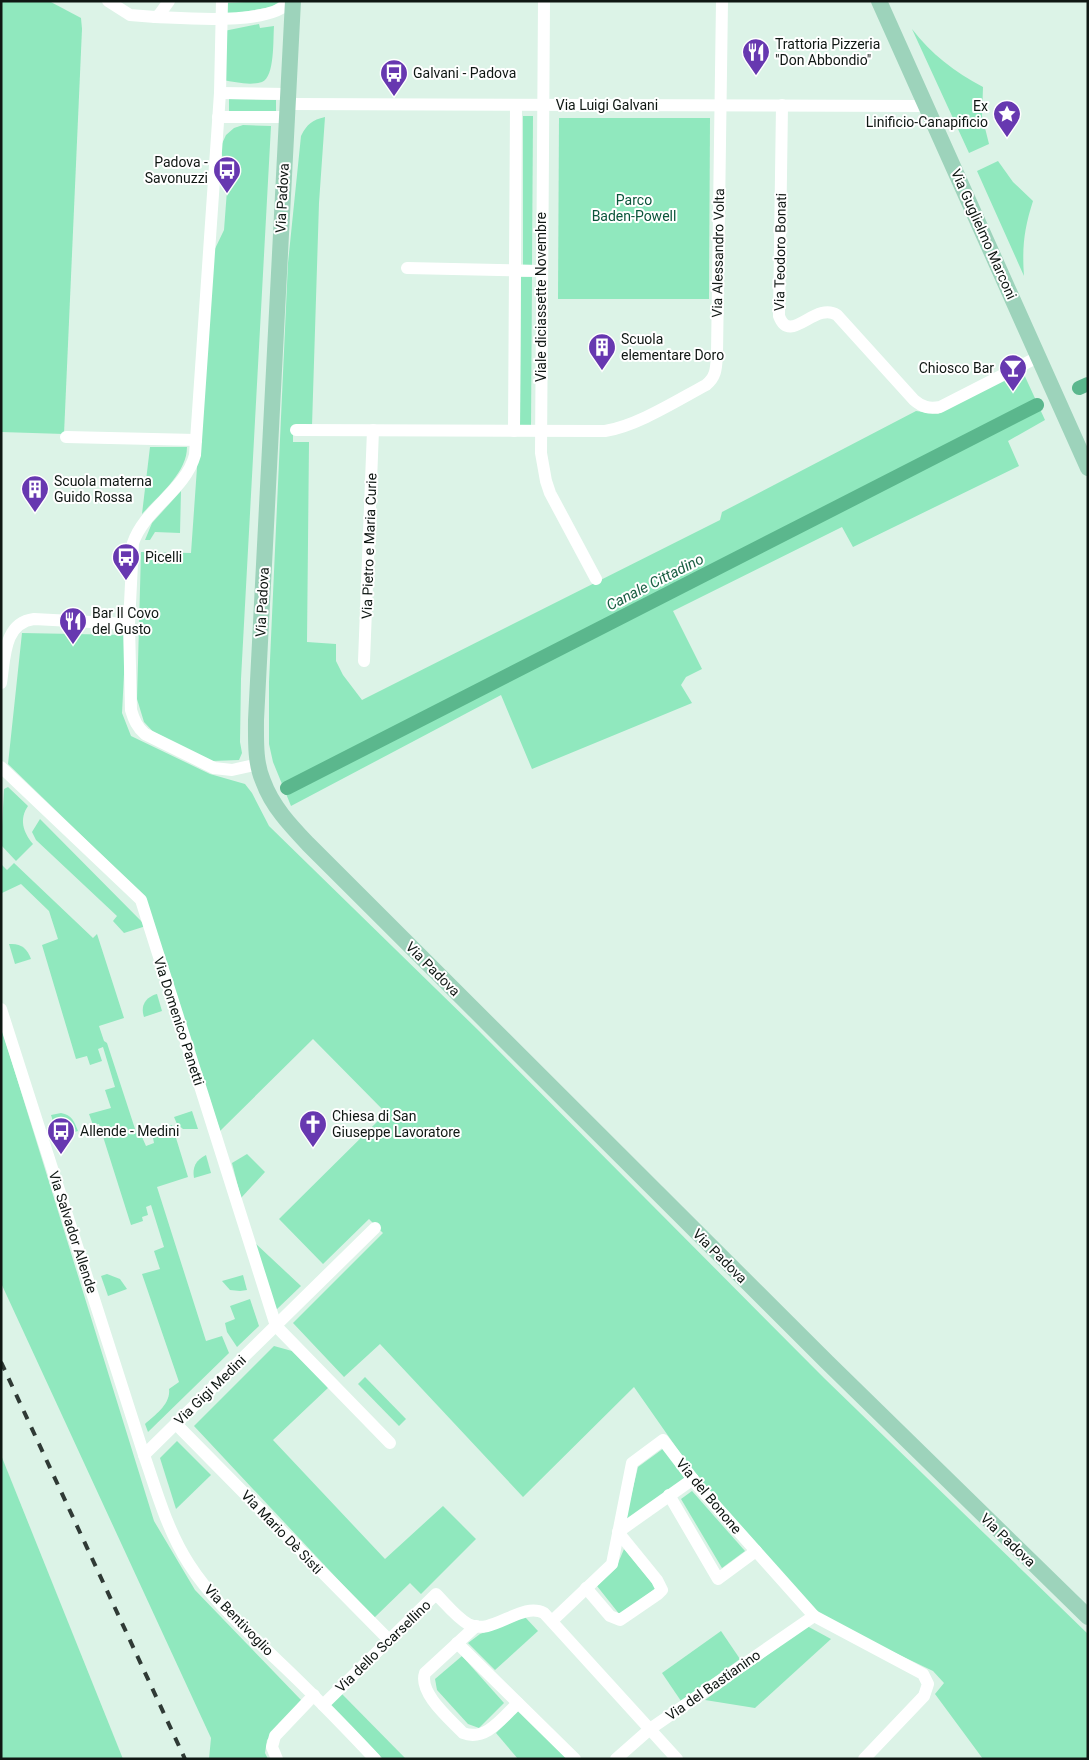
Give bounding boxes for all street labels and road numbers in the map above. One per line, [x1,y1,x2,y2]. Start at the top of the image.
street label: Via Luigi Galvani [556,97,658,113]
street label: Via Padova [272,163,292,233]
street label: Via Guglielmo Marconi [948,166,1020,302]
street label: Via Alessandro Volta [709,188,727,318]
street label: Via Teodoro Bonati [771,193,789,311]
street label: Viale diciassette Novembre [533,212,549,382]
street label: Via Pietro e Maria Curie [358,473,380,619]
street label: Via Padova [252,567,272,637]
street label: Via Padova [403,939,463,999]
street label: Via Domenico Panetti [151,955,207,1087]
street label: Via Salvador Allende [46,1169,100,1295]
street label: Via Padova [690,1226,750,1286]
street label: Via Gigi Medini [171,1352,249,1428]
street label: Via del Bonone [673,1455,745,1537]
street label: Via Mario Dè Sisti [238,1487,326,1577]
street label: Via Padova [977,1510,1039,1570]
street label: Via Bentivoglio [201,1581,277,1659]
street label: Via dello Scarsellino [332,1597,434,1695]
street label: Via del Bastianino [663,1646,763,1724]

